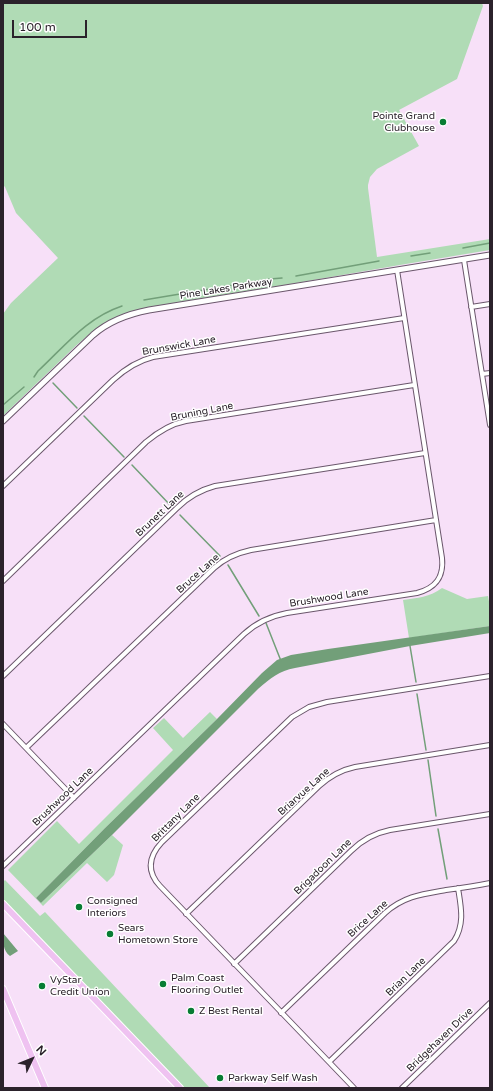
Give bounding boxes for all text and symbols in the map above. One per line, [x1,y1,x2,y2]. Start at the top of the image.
scale bar [14,12,89,38]
text: 100 m [19,20,56,34]
place label: Pointe Grand Clubhouse [372,110,435,134]
marker: Pointe Grand Clubhouse [438,117,448,127]
street label: Pine Lakes Parkway [179,276,273,302]
street label: Brunswick Lane [141,334,217,358]
street label: Bruning Lane [170,400,234,424]
street label: Brunett Lane [133,489,187,539]
street label: Bruce Lane [174,552,222,596]
street label: Brushwood Lane [289,586,369,610]
street label: Brushwood Lane [30,765,96,829]
street label: Briarvue Lane [276,766,332,818]
street label: Brittany Lane [149,791,203,845]
street label: Brigadoon Lane [292,836,354,898]
place label: Consigned Interiors [87,895,138,918]
street label: Brice Lane [345,898,391,940]
marker: Consigned Interiors [74,902,84,912]
place label: Sears Hometown Store [118,922,198,946]
marker: Sears Hometown Store [105,929,115,939]
street label: Brian Lane [384,955,428,999]
place label: Palm Coast Flooring Outlet [171,972,243,996]
place label: VyStar Credit Union [50,974,110,998]
marker: Palm Coast Flooring Outlet [158,979,168,989]
marker: VyStar Credit Union [37,981,47,991]
place label: Z Best Rental [199,1005,262,1017]
street label: Bridgehaven Drive [404,1005,476,1075]
marker: Z Best Rental [186,1006,196,1016]
north arrow [12,1039,52,1079]
text: N [33,1043,49,1058]
place label: Parkway Self Wash [228,1072,318,1084]
marker: Parkway Self Wash [215,1073,225,1083]

